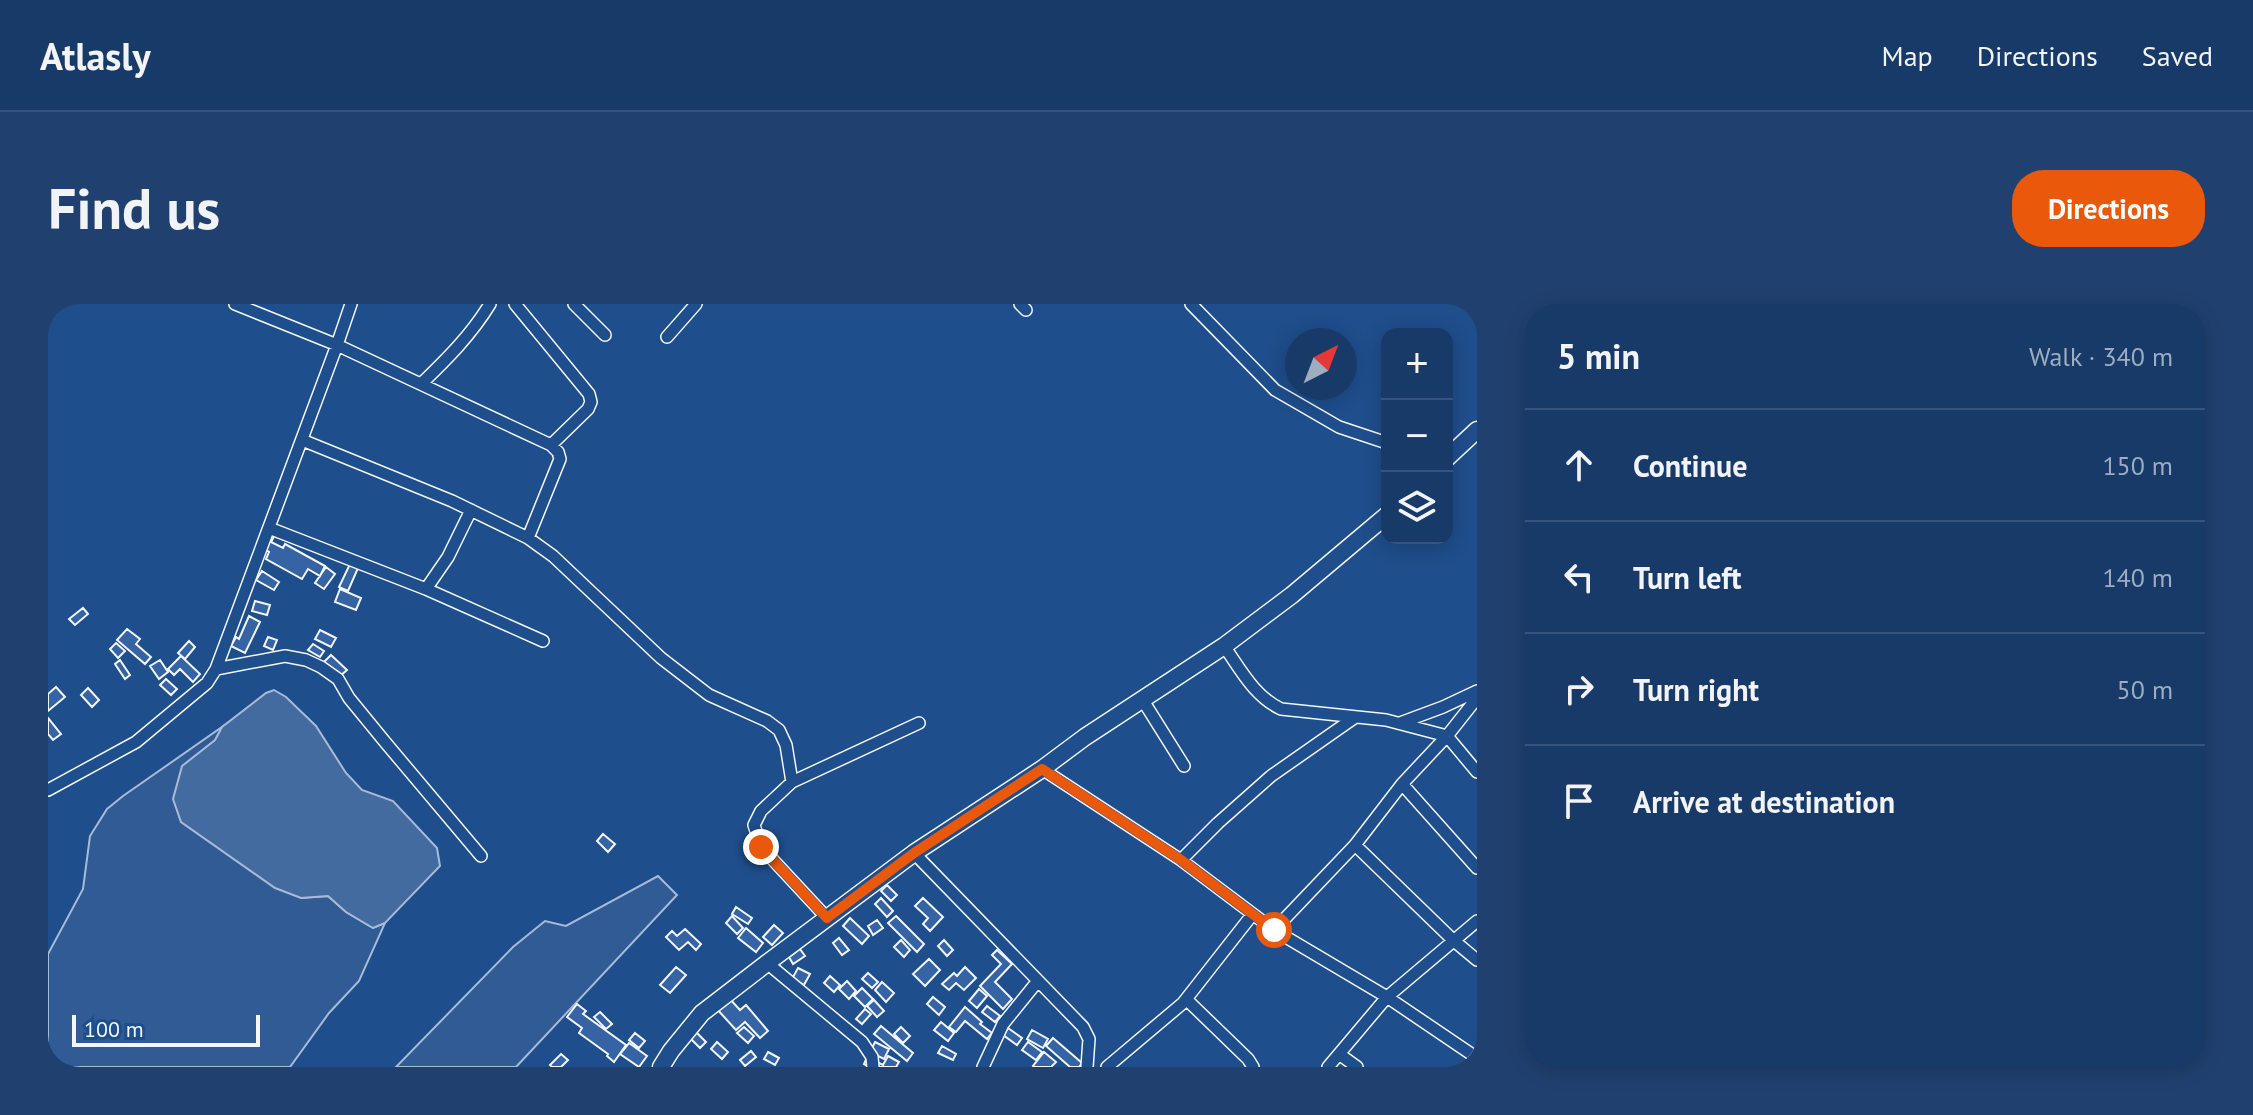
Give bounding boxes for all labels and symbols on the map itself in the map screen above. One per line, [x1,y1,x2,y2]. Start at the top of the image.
north arrow [1285,328,1357,400]
route end [743,829,779,865]
route start [1256,912,1292,948]
scale bar [72,1011,260,1047]

